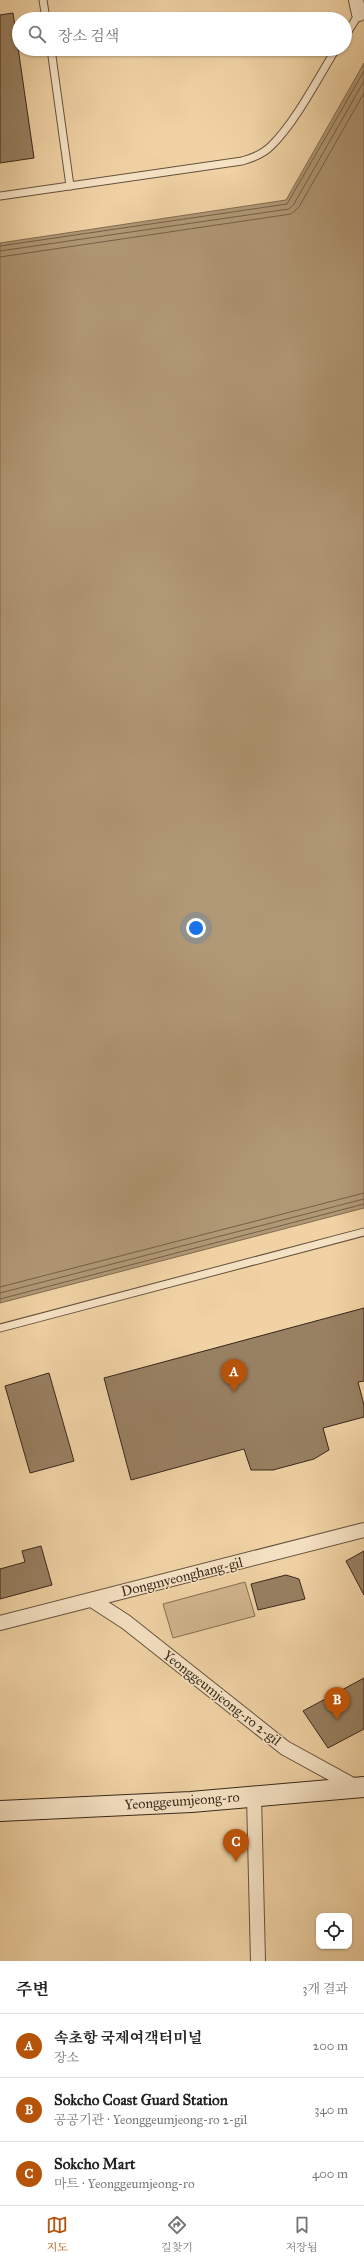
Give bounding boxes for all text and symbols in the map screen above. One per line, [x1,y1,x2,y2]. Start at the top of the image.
search box [12,12,352,56]
icon: search [26,23,48,45]
text: 장소 검색 [58,27,119,45]
your location [186,918,206,938]
pin: A [221,1359,247,1392]
street label: Dongmyeonghang-gil [119,1554,245,1600]
street label: Yeonggeumjeong-ro 2-gil [160,1647,285,1749]
pin: B [324,1687,350,1720]
street label: Yeonggeumjeong-ro [124,1789,240,1813]
pin: C [223,1829,249,1862]
map controls [316,1913,352,1949]
button: locate [316,1913,352,1949]
text: 주변 [16,1979,49,2000]
text: 3개 결과 [302,1981,348,1997]
text: 속초항 국제여객터미널 [54,2029,202,2047]
text: A [25,2038,33,2054]
text: 200 m [313,2038,348,2054]
text: 장소 [54,2050,79,2066]
text: Sokcho Coast Guard Station [54,2091,228,2109]
text: B [25,2102,33,2118]
text: 340 m [314,2102,348,2118]
text: 공공기관 · Yeonggeumjeong-ro 2-gil [54,2112,247,2128]
text: Sokcho Mart [54,2155,135,2173]
text: C [25,2166,33,2182]
text: 400 m [312,2166,348,2182]
text: 마트 · Yeonggeumjeong-ro [54,2176,195,2192]
tab: 지도 [46,2214,68,2254]
tab: 길찾기 [161,2214,193,2254]
tab: 저장됨 [286,2214,318,2254]

